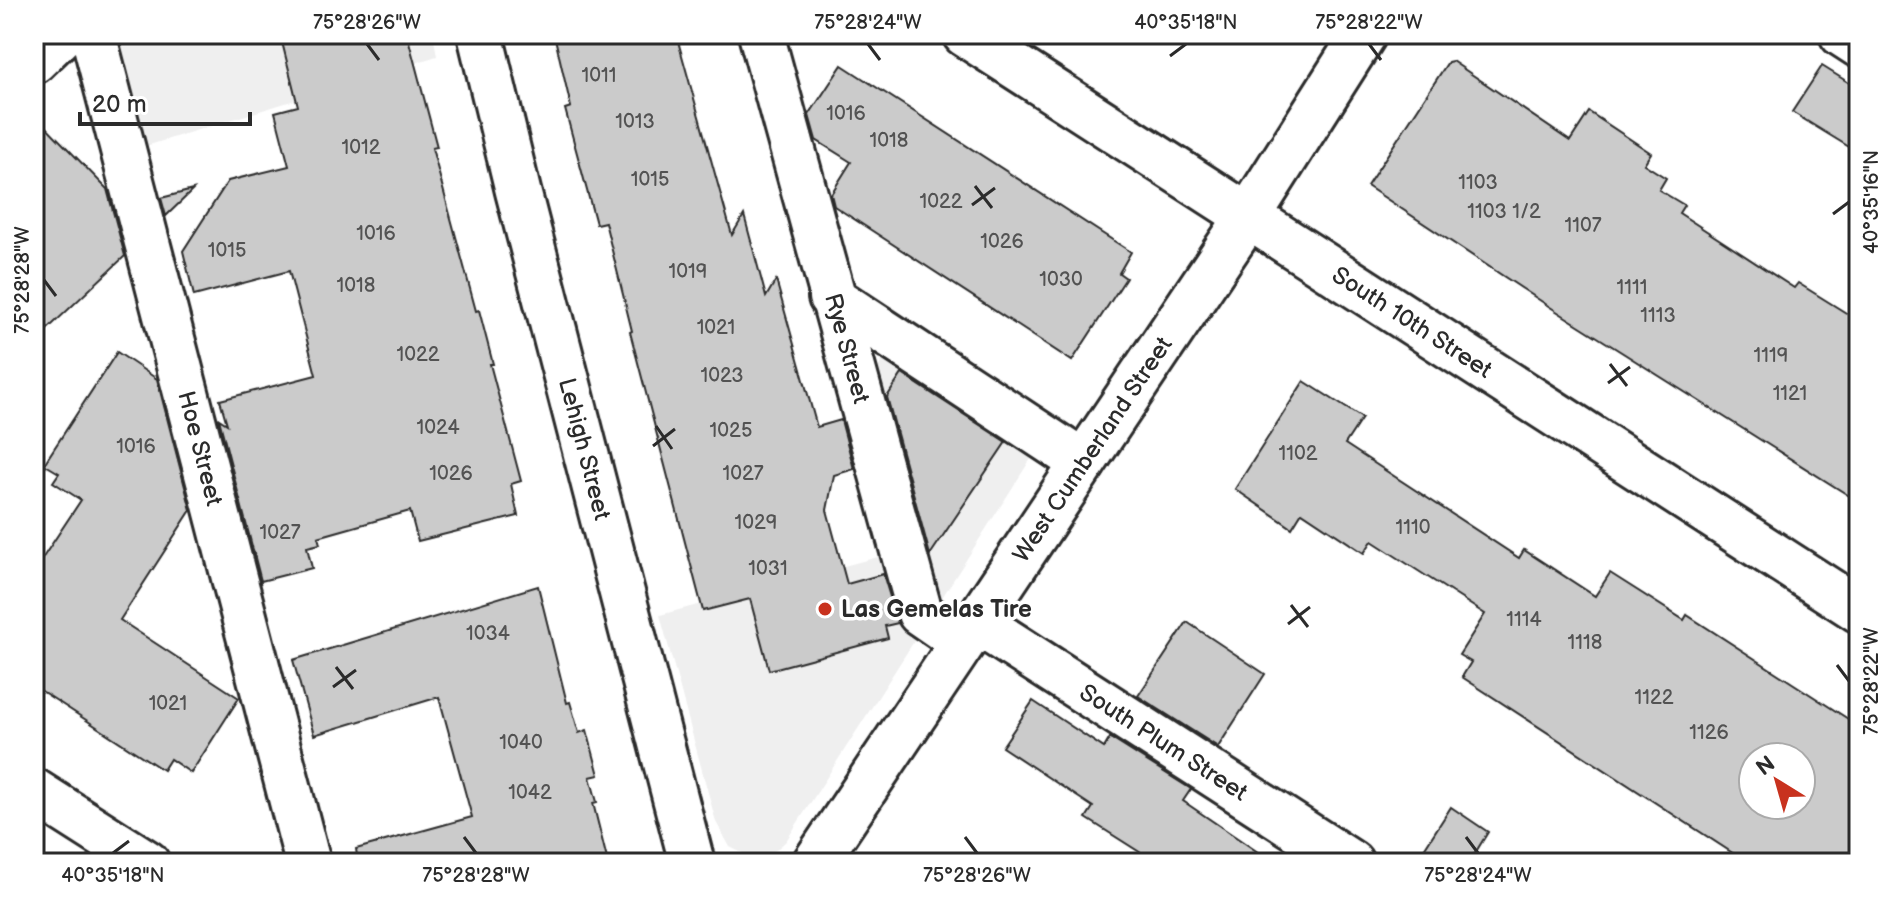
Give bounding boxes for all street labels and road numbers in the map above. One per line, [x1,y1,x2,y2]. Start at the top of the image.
street label: South 10th Street [1327,260,1498,385]
street label: Rye Street [818,290,876,407]
street label: West Cumberland Street [1006,330,1179,568]
street label: Lehigh Street [553,375,617,524]
street label: Hoe Street [172,388,229,509]
street label: South Plum Street [1074,677,1254,807]

